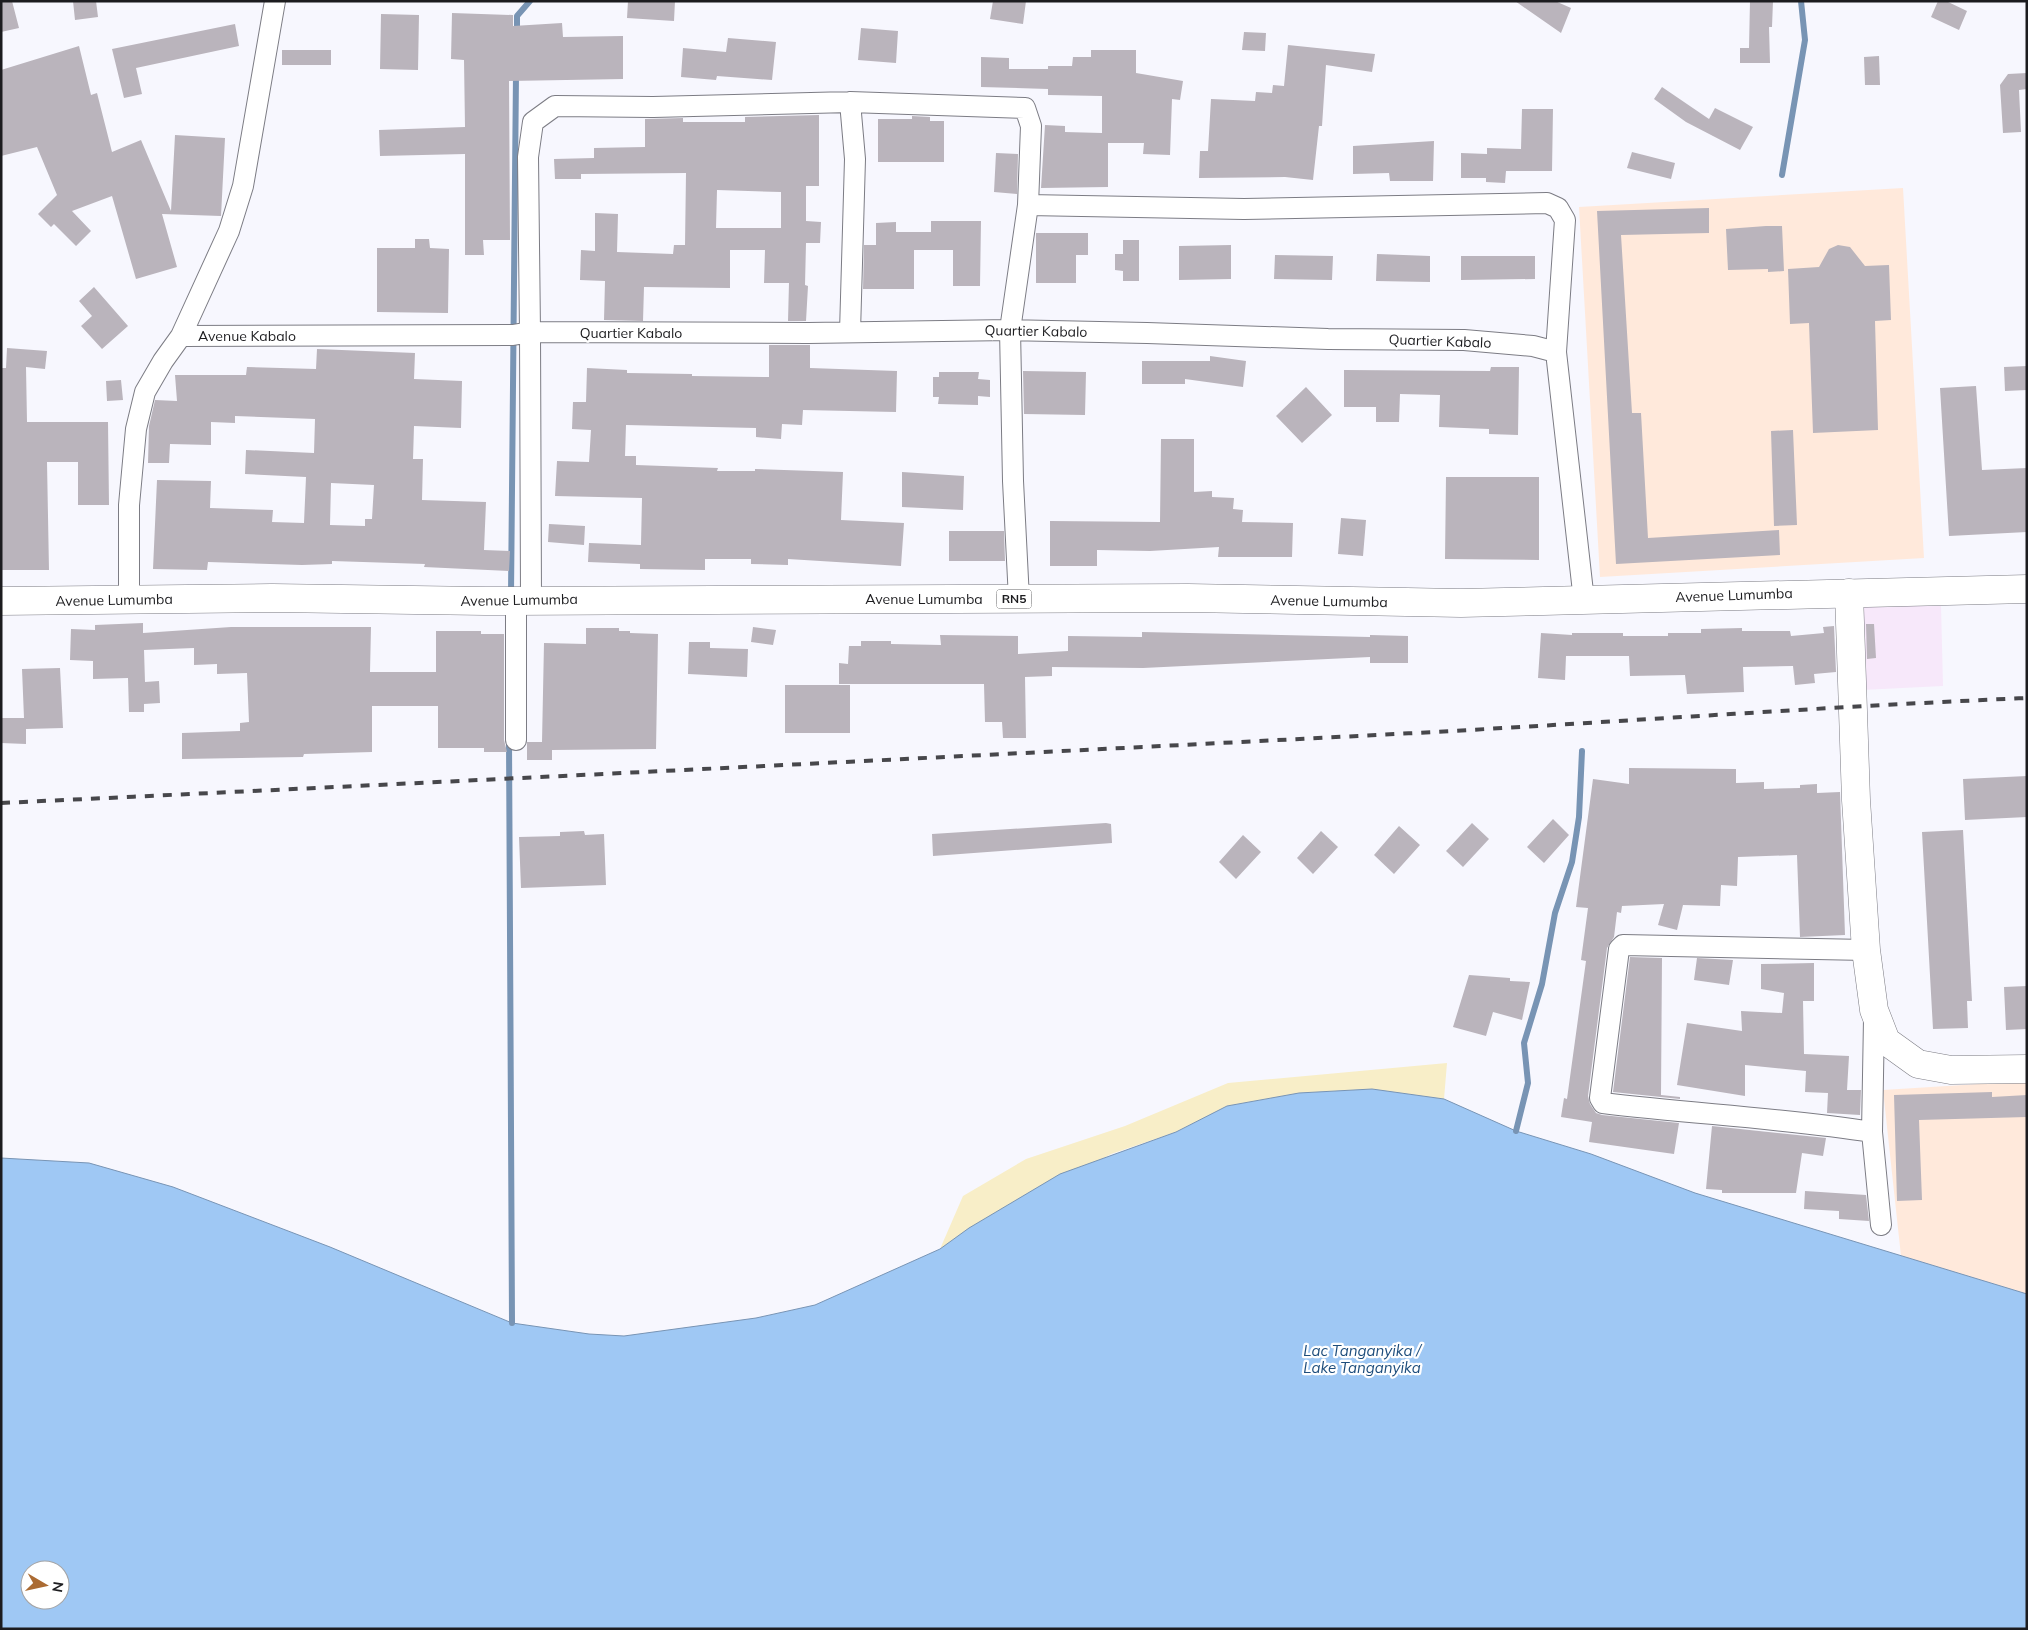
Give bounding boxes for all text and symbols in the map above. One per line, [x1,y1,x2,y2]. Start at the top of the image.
street label: Quartier Kabalo [984,321,1088,341]
street label: Quartier Kabalo [580,324,682,342]
street label: Avenue Kabalo [198,327,296,345]
street label: Quartier Kabalo [1388,330,1492,352]
street label: Avenue Lumumba [1675,584,1793,606]
street label: Avenue Lumumba [55,590,173,610]
street label: Avenue Lumumba [460,590,578,610]
street label: Avenue Lumumba [865,590,983,608]
road number: RN5 [996,590,1032,608]
street label: Avenue Lumumba [1270,591,1388,611]
water label: Lac Tanganyika / Lake Tanganyika [1303,1341,1422,1377]
north arrow [20,1560,70,1610]
text: N [48,1580,68,1594]

